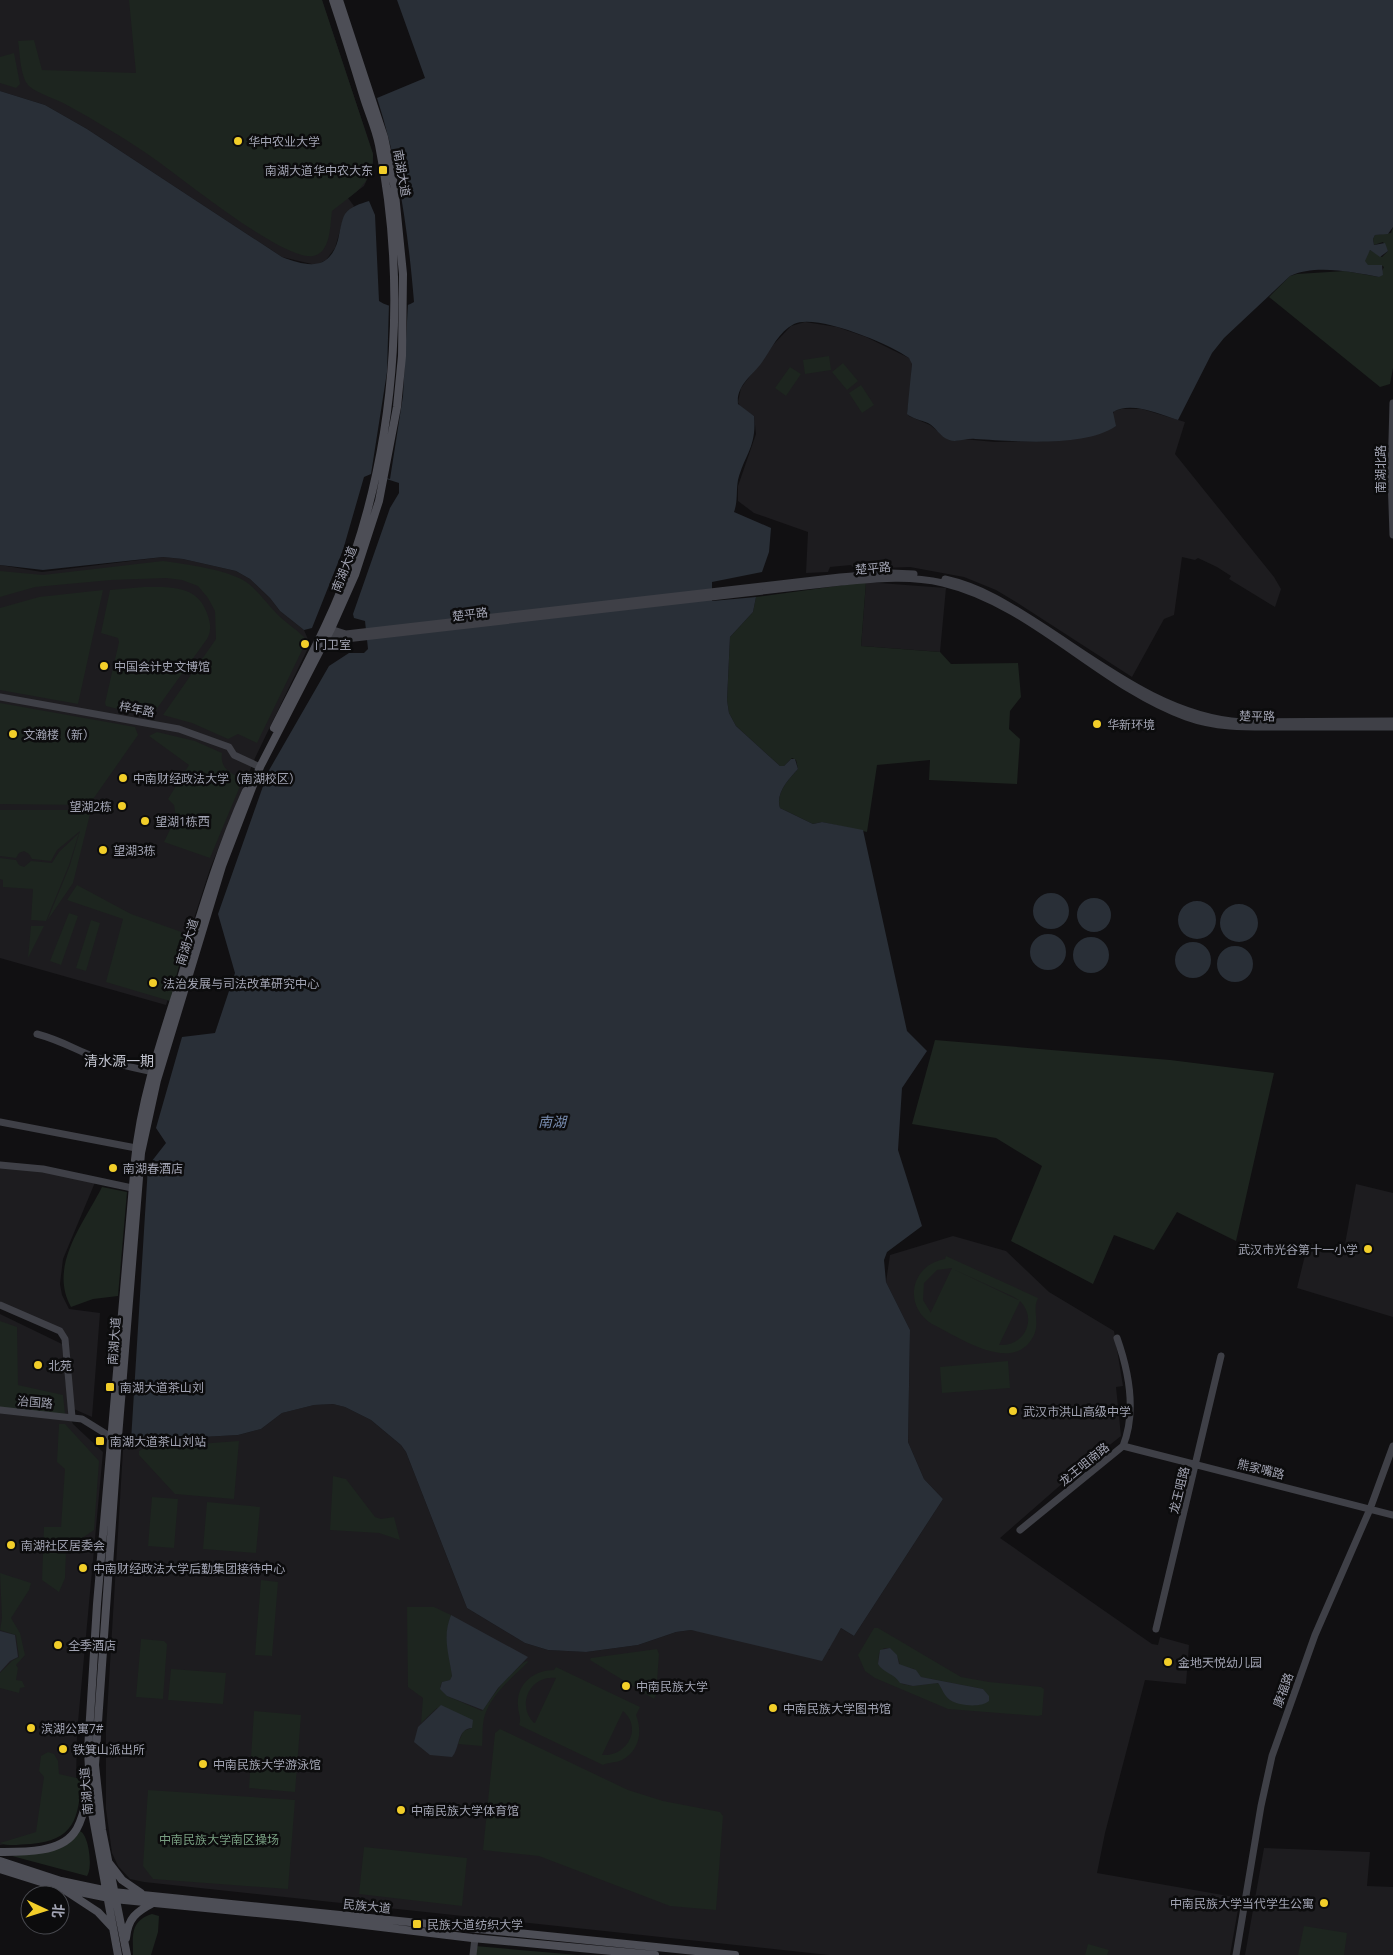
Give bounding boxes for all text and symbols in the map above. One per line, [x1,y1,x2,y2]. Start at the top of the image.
place label: 华中农业大学 [248,133,320,150]
marker: 华中农业大学 [232,135,244,147]
street label: 南湖大道 [389,148,415,198]
place label: 南湖大道华中农大东 [265,162,373,179]
marker: 南湖大道华中农大东 [377,164,389,176]
street label: 南湖北路 [1372,445,1389,493]
street label: 南湖大道 [327,544,361,594]
street label: 楚平路 [854,558,892,578]
street label: 楚平路 [451,603,489,625]
place label: 门卫室 [315,636,351,653]
marker: 门卫室 [299,638,311,650]
place label: 中国会计史文博馆 [114,658,210,675]
marker: 中国会计史文博馆 [98,660,110,672]
street label: 梓年路 [118,697,156,721]
street label: 楚平路 [1239,707,1275,725]
place label: 华新环境 [1107,716,1155,733]
marker: 华新环境 [1091,718,1103,730]
place label: 文瀚楼（新） [23,726,95,743]
marker: 文瀚楼（新） [7,728,19,740]
place label: 中南财经政法大学（南湖校区） [133,770,301,787]
marker: 中南财经政法大学（南湖校区） [117,772,129,784]
place label: 望湖2栋 [69,798,112,815]
marker: 望湖2栋 [116,800,128,812]
place label: 望湖1栋西 [155,813,210,830]
marker: 望湖1栋西 [139,815,151,827]
place label: 望湖3栋 [113,842,156,859]
marker: 望湖3栋 [97,844,109,856]
street label: 南湖大道 [172,917,202,967]
place label: 法治发展与司法改革研究中心 [163,975,319,992]
marker: 法治发展与司法改革研究中心 [147,977,159,989]
district label: 清水源一期 [84,1051,154,1070]
water label: 南湖 [538,1112,568,1131]
place label: 南湖春酒店 [123,1160,183,1177]
marker: 南湖春酒店 [107,1162,119,1174]
place label: 武汉市光谷第十一小学 [1238,1241,1358,1258]
marker: 武汉市光谷第十一小学 [1362,1243,1374,1255]
street label: 南湖大道 [104,1316,124,1366]
place label: 北苑 [48,1357,72,1374]
marker: 北苑 [32,1359,44,1371]
place label: 南湖大道茶山刘 [120,1379,204,1396]
marker: 南湖大道茶山刘 [104,1381,116,1393]
street label: 治国路 [16,1392,54,1412]
place label: 武汉市洪山高级中学 [1023,1403,1131,1420]
marker: 武汉市洪山高级中学 [1007,1405,1019,1417]
place label: 南湖大道茶山刘站 [110,1433,206,1450]
marker: 南湖大道茶山刘站 [94,1435,106,1447]
street label: 龙王咀南路 [1055,1439,1113,1489]
street label: 熊家嘴路 [1236,1455,1286,1483]
street label: 龙王咀路 [1165,1465,1193,1515]
place label: 南湖社区居委会 [21,1537,105,1554]
marker: 南湖社区居委会 [5,1539,17,1551]
place label: 中南财经政法大学后勤集团接待中心 [93,1560,285,1577]
marker: 中南财经政法大学后勤集团接待中心 [77,1562,89,1574]
place label: 全季酒店 [68,1637,116,1654]
marker: 全季酒店 [52,1639,64,1651]
place label: 金地天悦幼儿园 [1178,1654,1262,1671]
marker: 金地天悦幼儿园 [1162,1656,1174,1668]
street label: 康福路 [1269,1670,1297,1710]
place label: 中南民族大学 [636,1678,708,1695]
marker: 中南民族大学 [620,1680,632,1692]
place label: 中南民族大学图书馆 [783,1700,891,1717]
marker: 中南民族大学图书馆 [767,1702,779,1714]
place label: 滨湖公寓7# [41,1720,104,1737]
marker: 滨湖公寓7# [25,1722,37,1734]
place label: 铁箕山派出所 [73,1741,145,1758]
marker: 铁箕山派出所 [57,1743,69,1755]
place label: 中南民族大学游泳馆 [213,1756,321,1773]
marker: 中南民族大学游泳馆 [197,1758,209,1770]
street label: 南湖大道 [75,1766,97,1816]
place label: 中南民族大学体育馆 [411,1802,519,1819]
marker: 中南民族大学体育馆 [395,1804,407,1816]
park label: 中南民族大学南区操场 [159,1831,279,1848]
north arrow [20,1885,70,1935]
street label: 民族大道 [342,1895,392,1917]
place label: 中南民族大学当代学生公寓 [1170,1895,1314,1912]
marker: 中南民族大学当代学生公寓 [1318,1897,1330,1909]
text: 北 [49,1903,68,1919]
place label: 民族大道纺织大学 [427,1916,523,1933]
marker: 民族大道纺织大学 [411,1918,423,1930]

